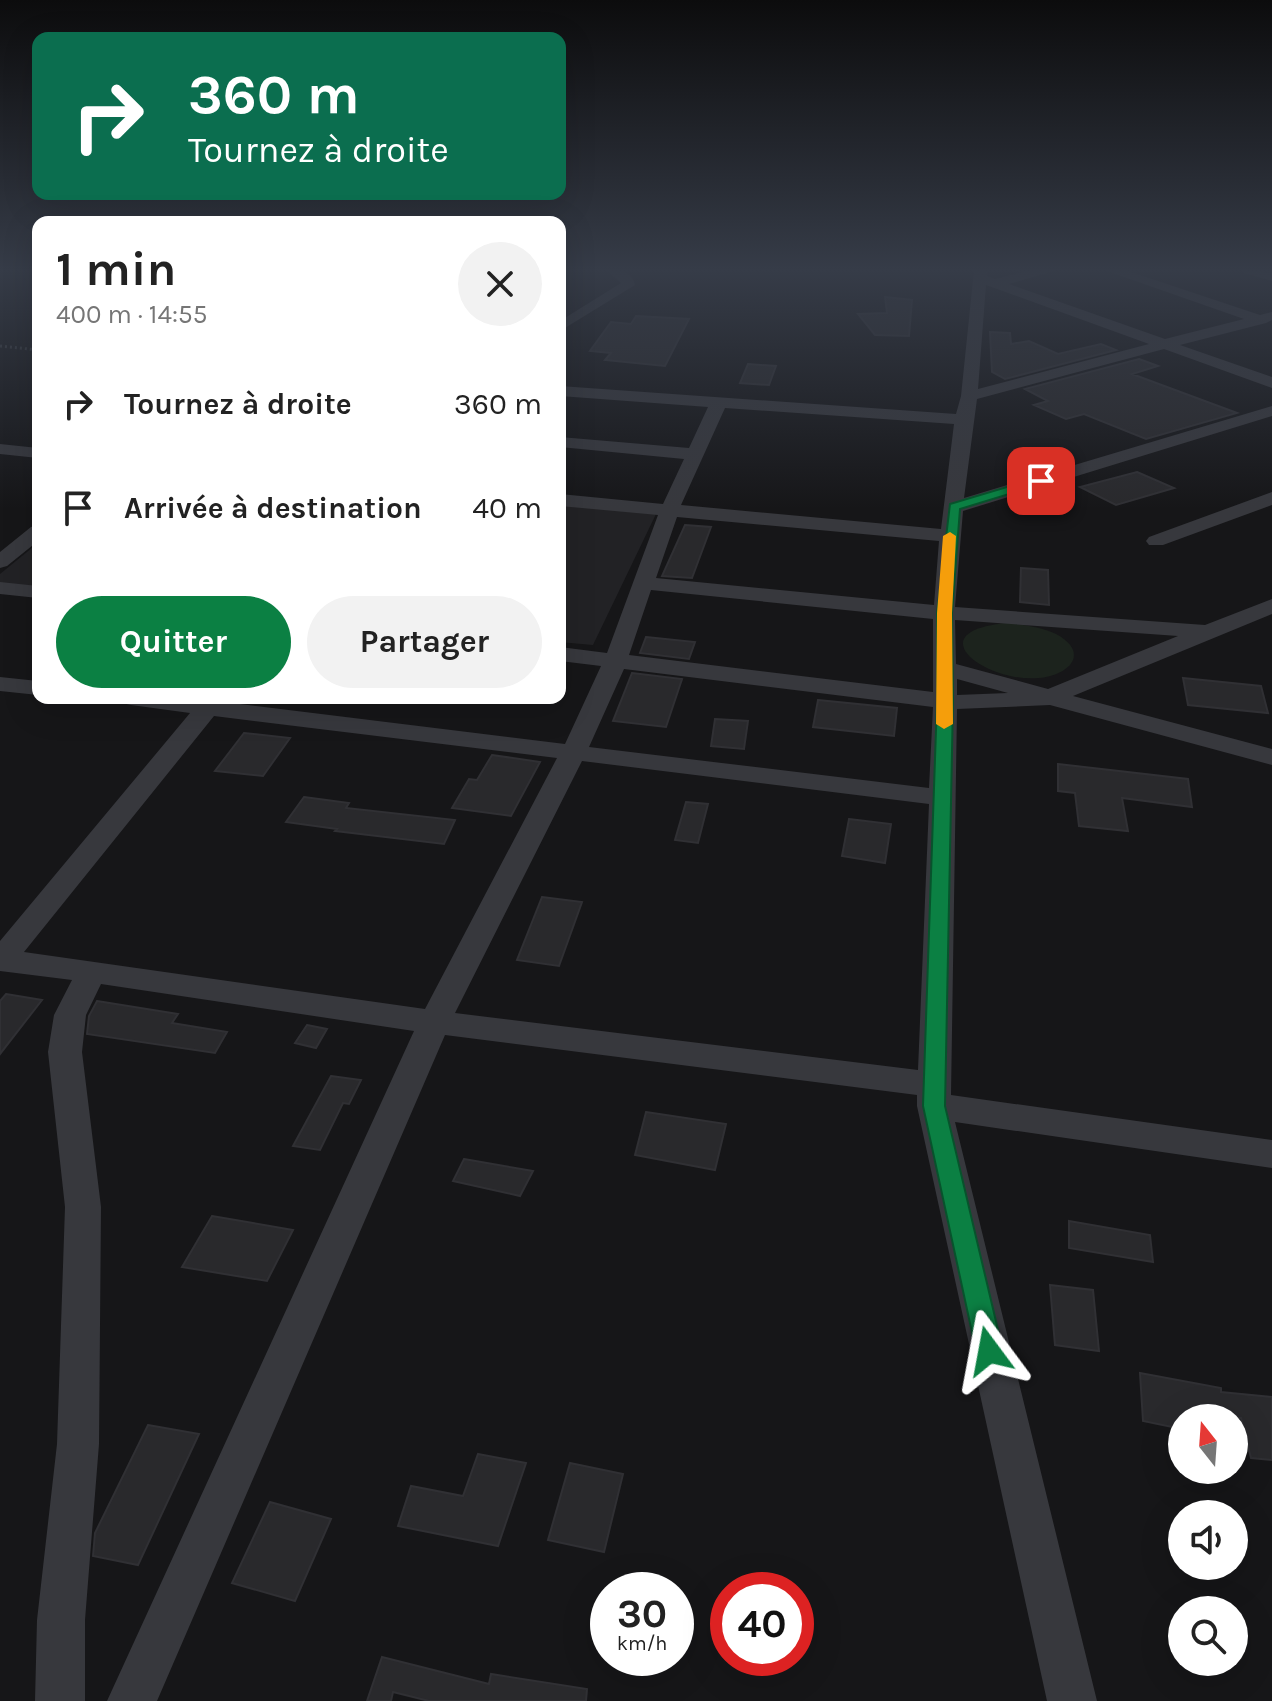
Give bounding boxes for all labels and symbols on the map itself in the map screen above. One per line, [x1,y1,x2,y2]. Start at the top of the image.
pin [1007,447,1075,515]
position arrow [947,1309,1031,1393]
north arrow [1168,1404,1248,1484]
speed limit sign: 40 [710,1572,814,1676]

